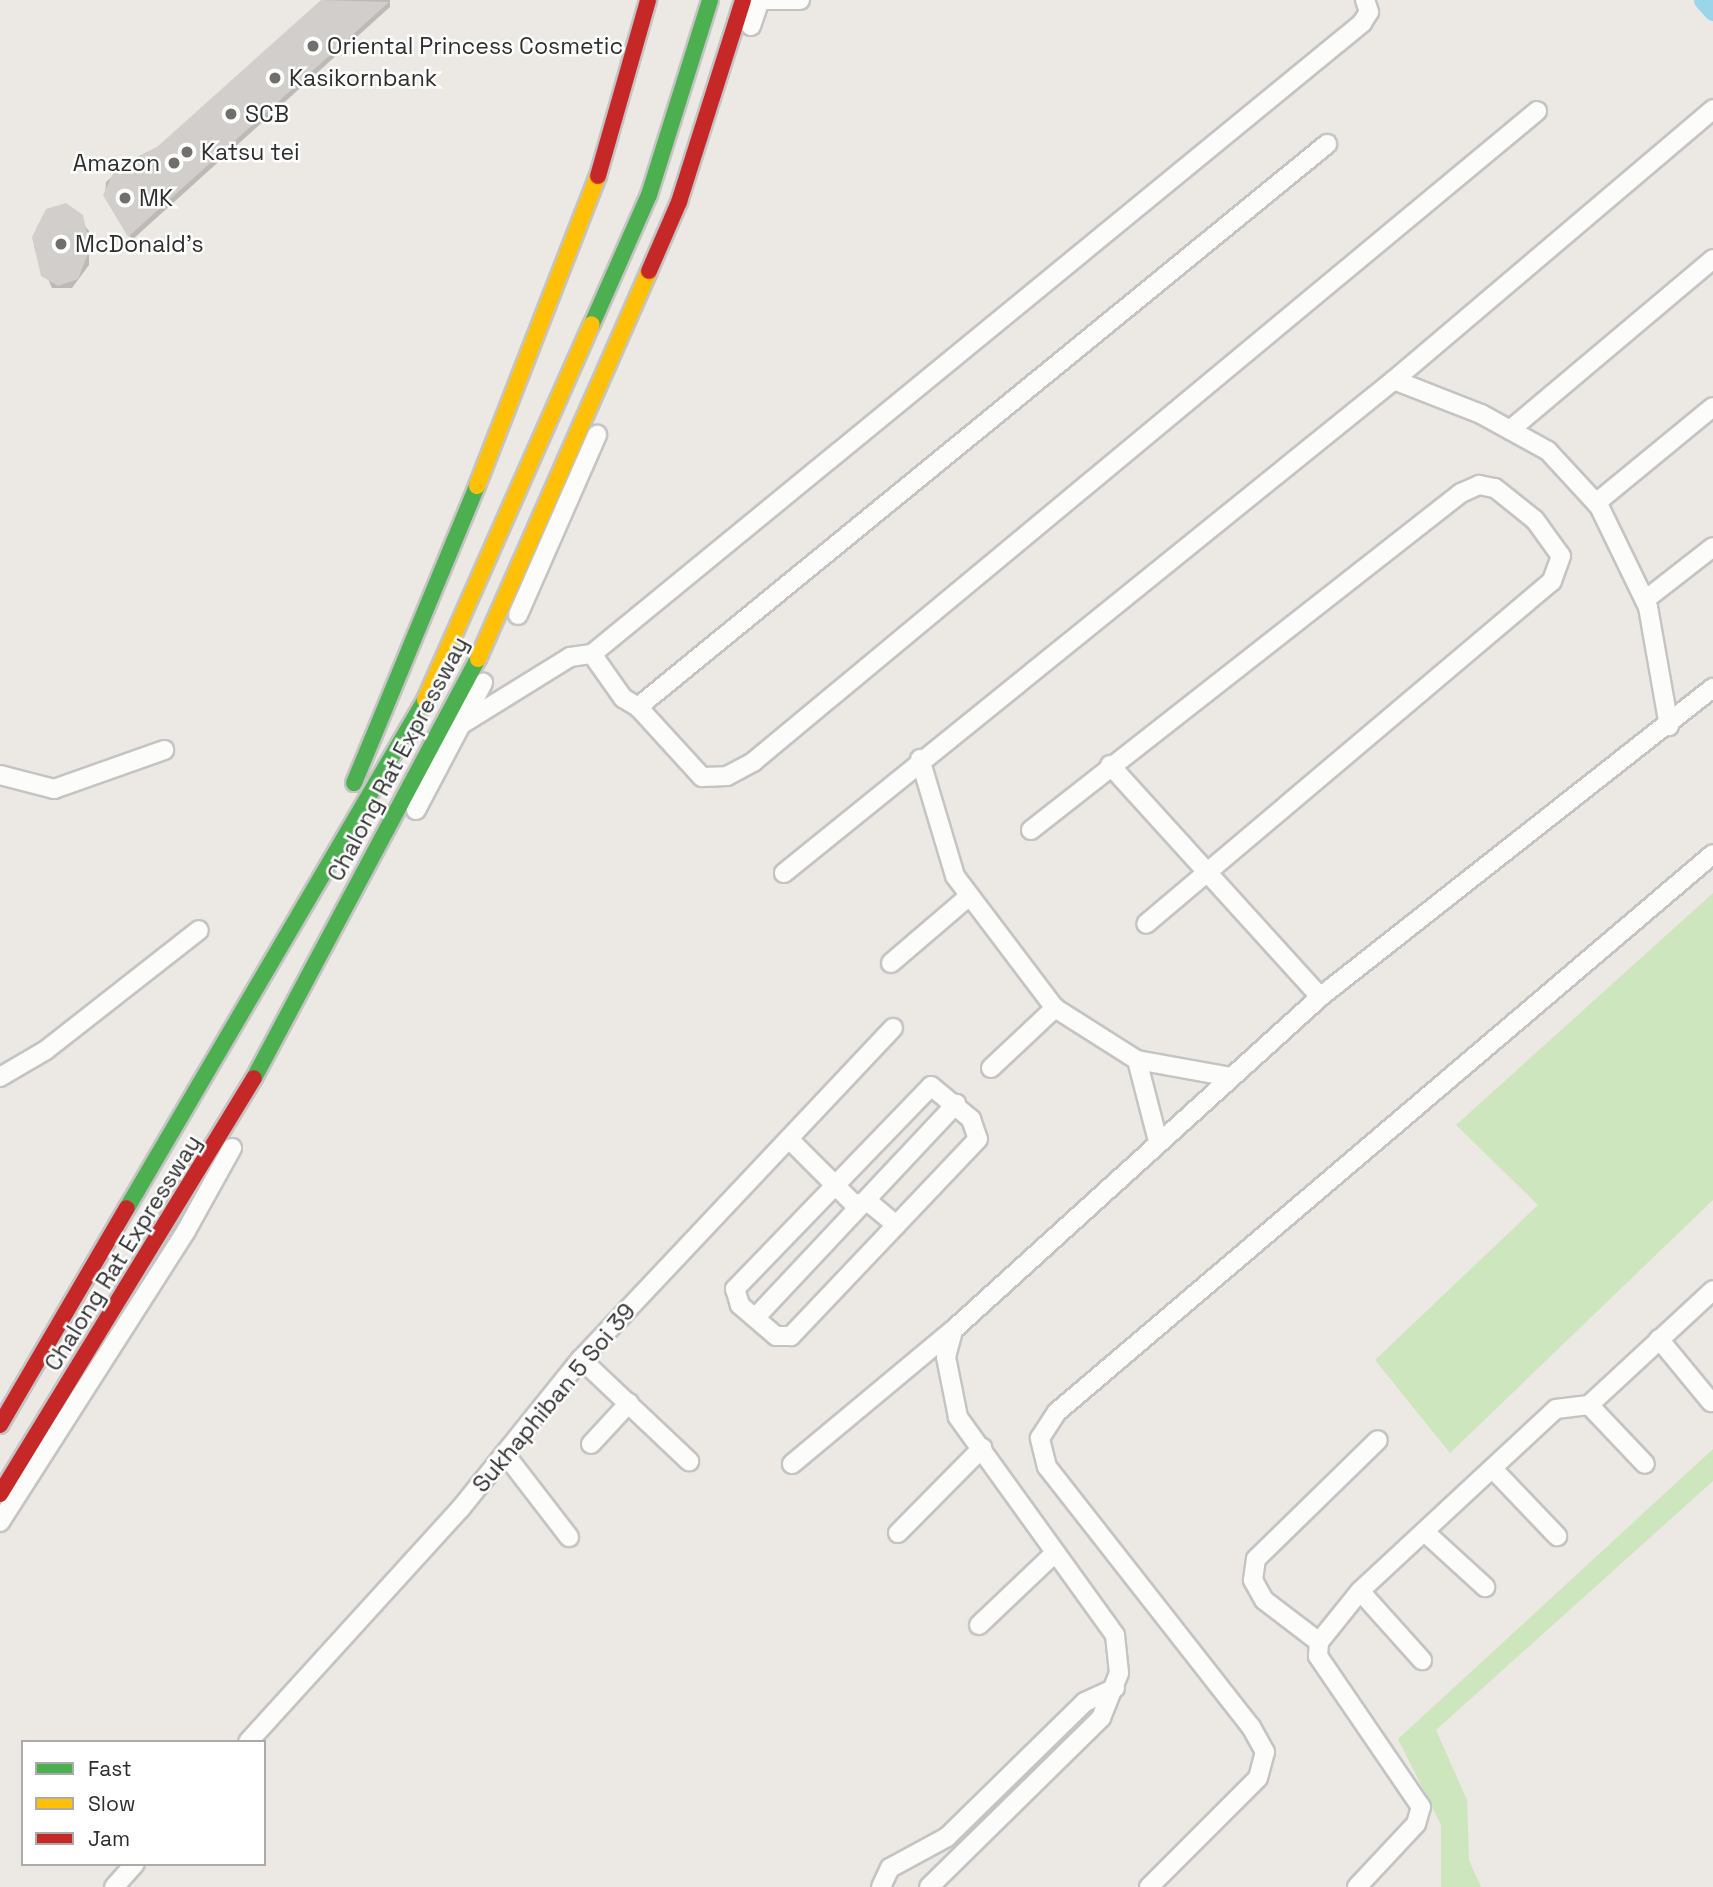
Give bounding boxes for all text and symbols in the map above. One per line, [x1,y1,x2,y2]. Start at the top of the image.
place label: Oriental Princess Cosmetic [327,32,623,60]
marker: Oriental Princess Cosmetic [305,38,321,54]
place label: Kasikornbank [289,64,437,92]
marker: Kasikornbank [267,70,283,86]
place label: SCB [245,100,289,128]
marker: SCB [223,106,239,122]
place label: Katsu tei [201,138,300,166]
marker: Katsu tei [179,144,195,160]
place label: Amazon [73,149,160,177]
marker: Amazon [166,155,182,171]
place label: MK [139,184,173,212]
marker: MK [117,190,133,206]
place label: McDonald's [75,230,204,258]
marker: McDonald's [53,236,69,252]
street label: Chalong Rat Expressway [322,632,474,886]
street label: Chalong Rat Expressway [39,1130,207,1376]
street label: Sukhaphiban 5 Soi 39 [467,1298,641,1498]
legend [21,1740,266,1866]
text: Fast [88,1755,132,1782]
text: Slow [88,1790,136,1817]
text: Jam [88,1825,130,1852]

